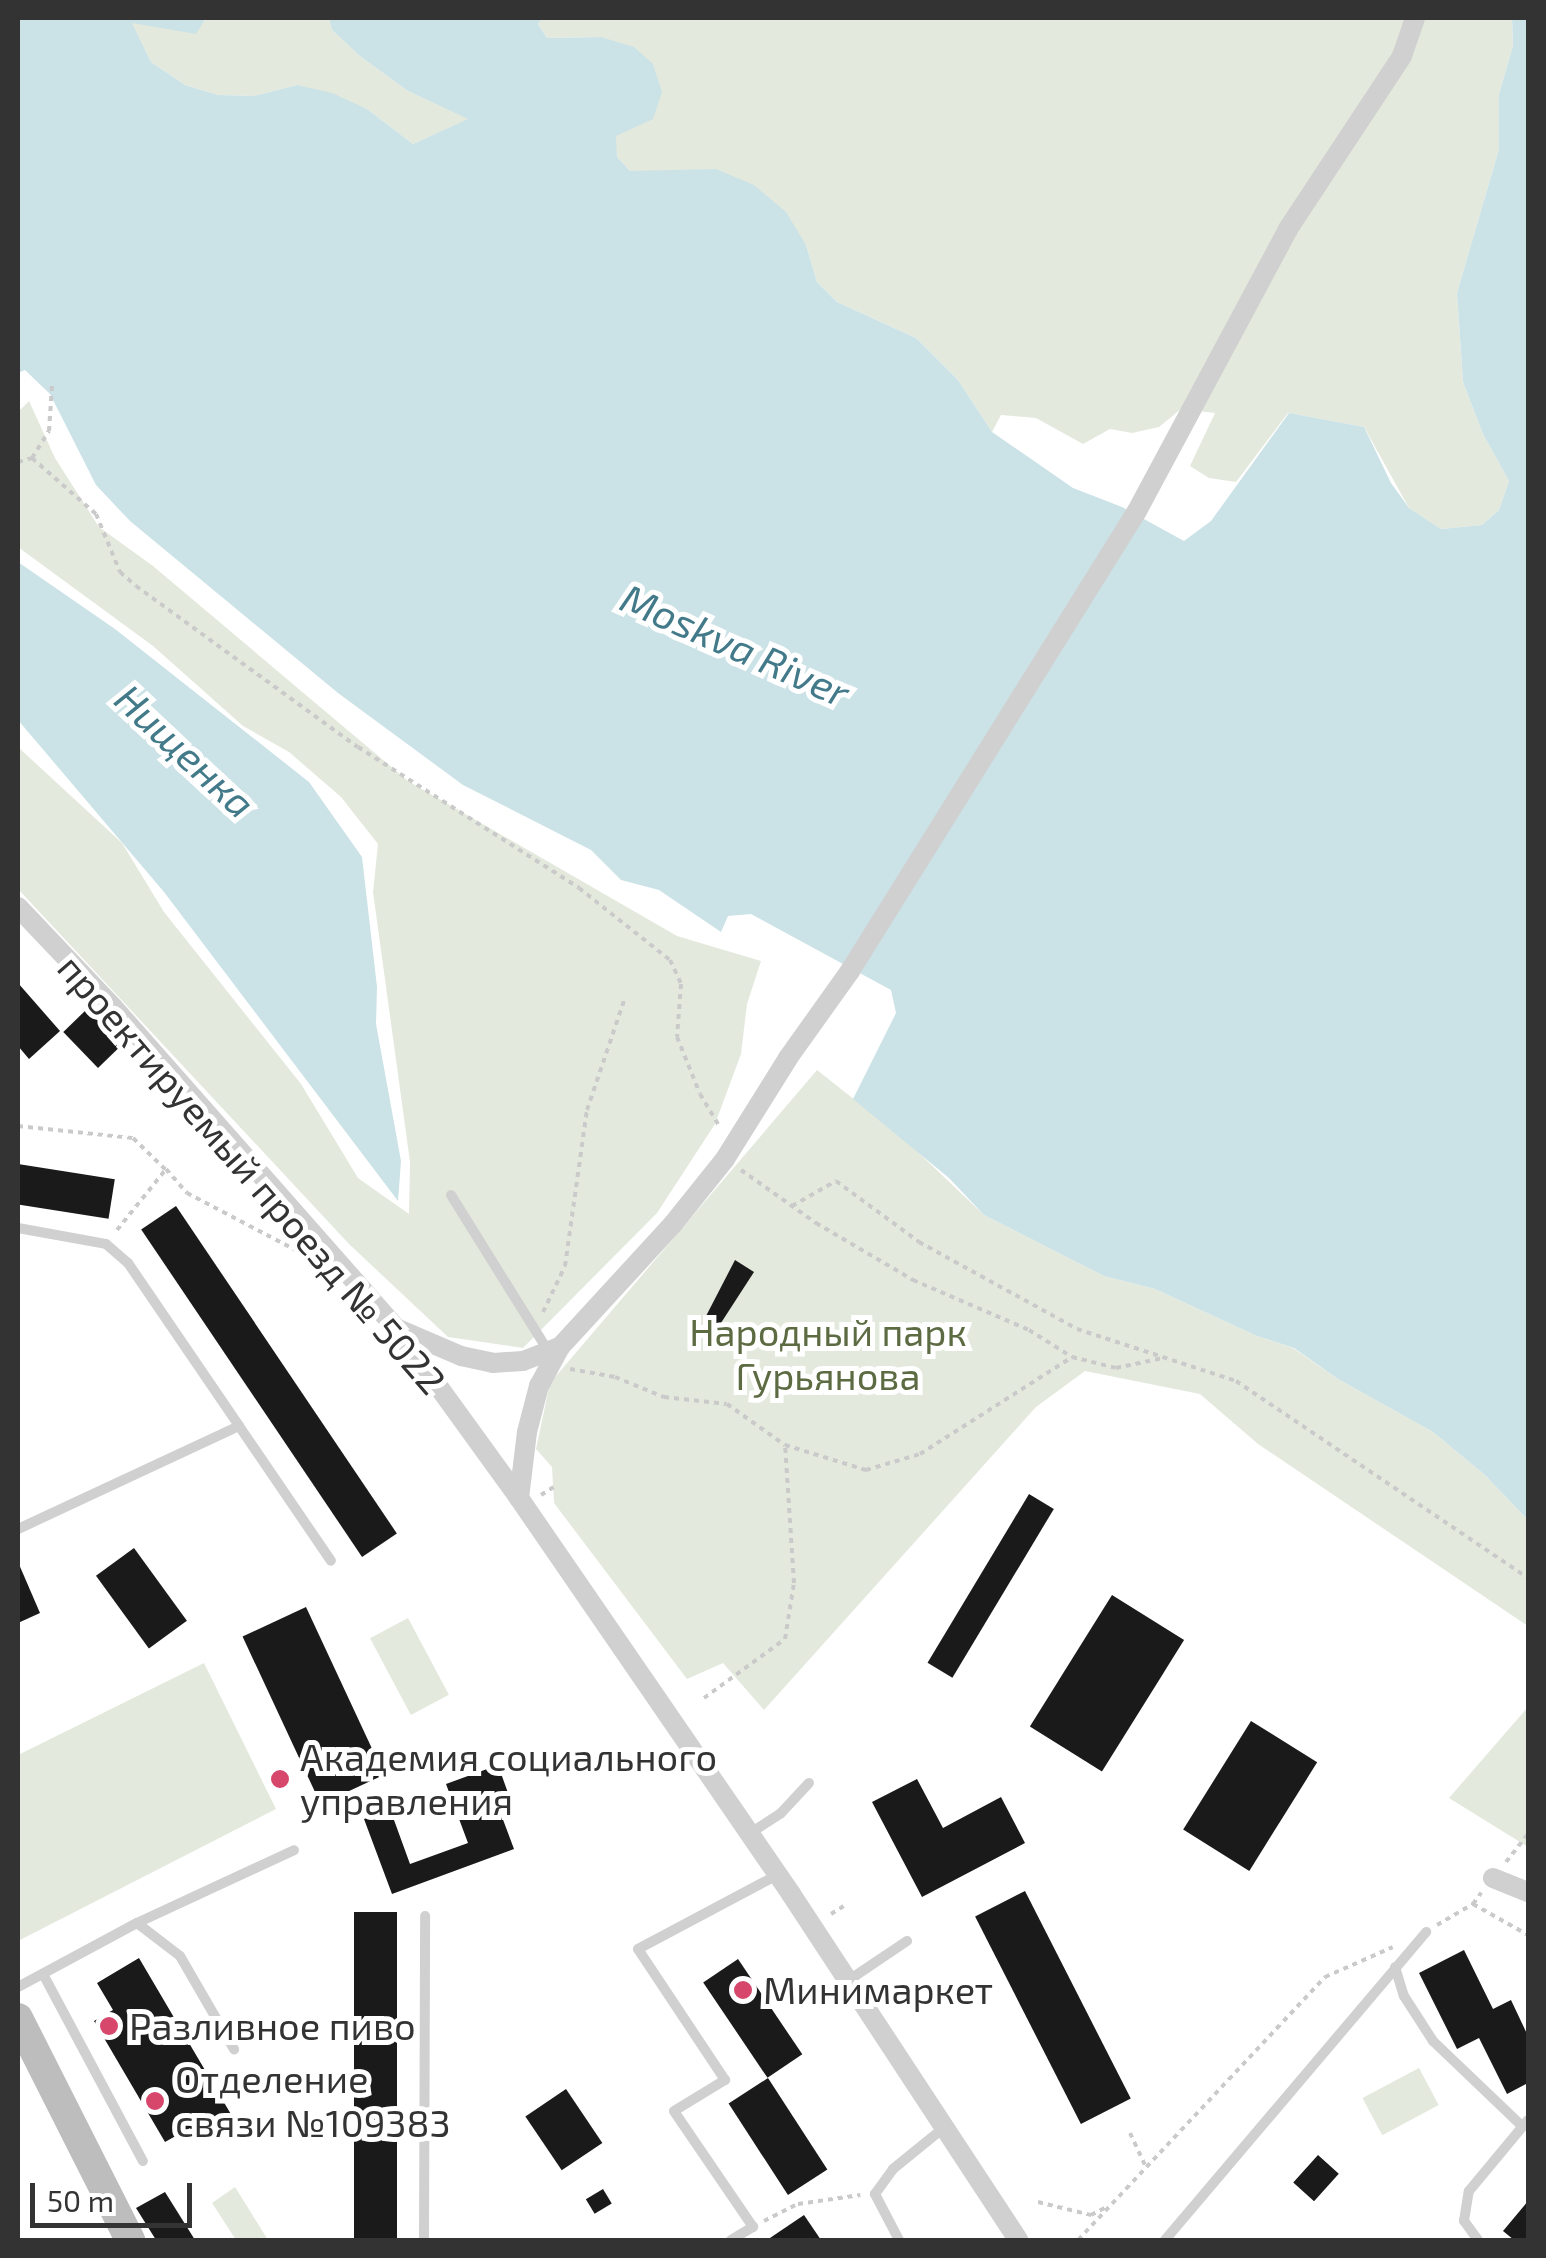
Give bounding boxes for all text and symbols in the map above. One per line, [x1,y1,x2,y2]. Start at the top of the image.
water label: Moskva River [614,572,858,716]
water label: Нищенка [106,673,266,827]
street label: проектируемый проезд № 5022 [49,945,455,1403]
park label: Народный парк Гурьянова [689,1309,967,1398]
place label: Академия социального управления [300,1734,717,1824]
marker: Академия социального управления [269,1768,291,1790]
place label: Минимаркет [763,1967,993,2013]
marker: Минимаркет [732,1979,754,2001]
place label: Разливное пиво [129,2003,416,2049]
marker: Разливное пиво [98,2015,120,2037]
place label: Отделение связи №109383 [175,2056,451,2146]
marker: Отделение связи №109383 [144,2090,166,2112]
scale bar [35,2163,198,2225]
text: 50 m [47,2182,114,2218]

